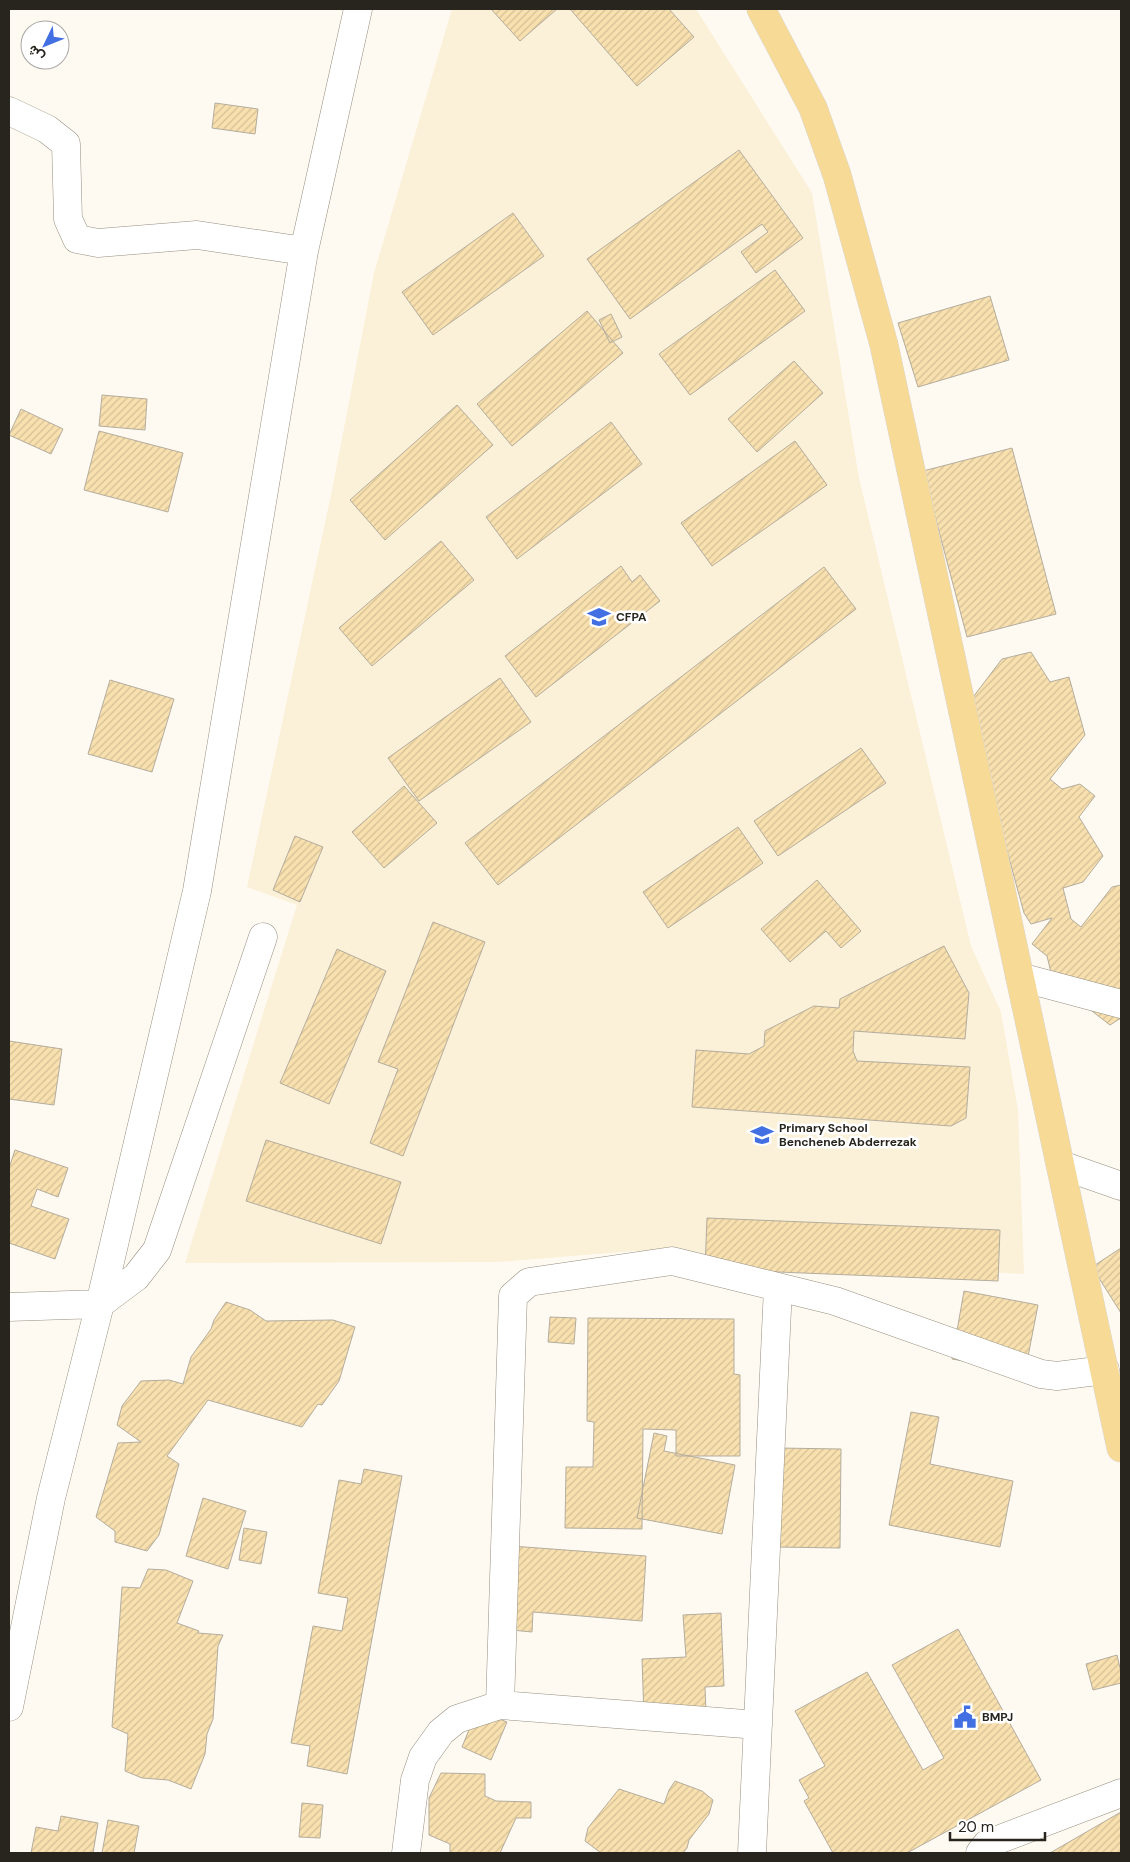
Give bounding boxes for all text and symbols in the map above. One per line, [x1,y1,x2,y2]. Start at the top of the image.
north arrow [20,20,70,70]
text: ش [23,41,48,66]
school or university icon: CFPA [586,604,612,630]
place label: CFPA [616,609,647,625]
place label: Primary School Bencheneb Abderrezak [779,1120,917,1150]
school or university icon: Primary School Bencheneb Abderrezak [749,1122,775,1148]
public building icon: BMPJ [952,1704,978,1730]
place label: BMPJ [982,1709,1013,1725]
scale bar [950,1810,1045,1842]
text: 20 m [958,1817,994,1837]

